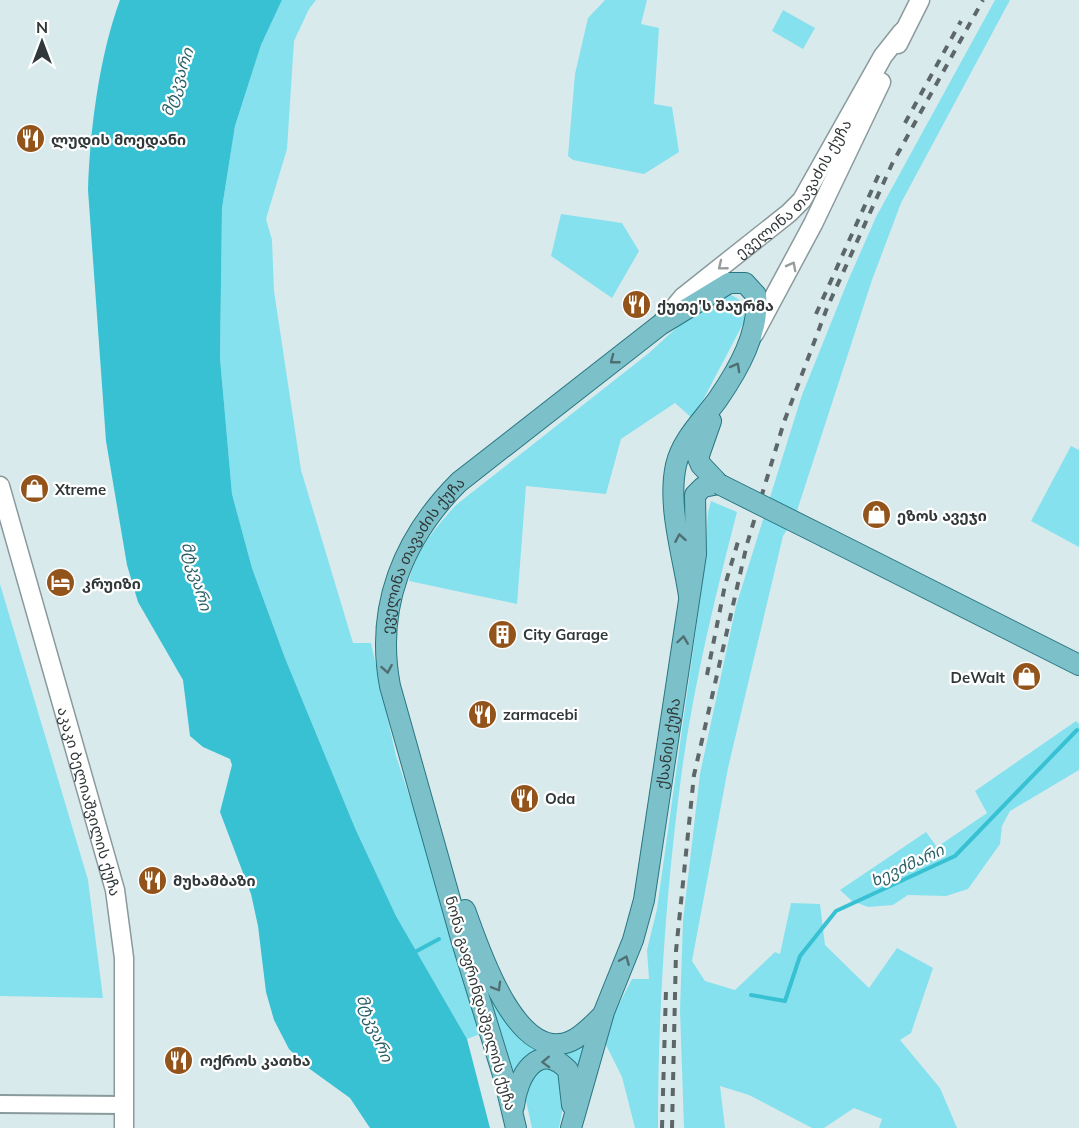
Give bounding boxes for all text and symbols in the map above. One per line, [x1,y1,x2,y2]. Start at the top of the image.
north arrow [12,12,72,72]
text: N [36,17,48,37]
water label: მტკვარი [157,45,198,119]
street label: ეველინა თავაძის ქუჩა [731,116,855,262]
restaurant icon: ლუდის მოედანი [14,123,46,155]
place label: ლუდის მოედანი [51,130,186,149]
one-way arrow [717,259,728,270]
one-way arrow [785,261,796,272]
restaurant icon: ქუთე'ს შაურმა [620,289,652,321]
place label: ქუთე'ს შაურმა [657,296,774,315]
one-way arrow [609,353,620,364]
one-way arrow [729,362,740,373]
shop icon: Xtreme [18,473,50,505]
street label: ეველინა თავაძის ქუჩა [377,473,468,635]
place label: Xtreme [54,480,106,499]
shop icon: ეზოს ავეჯი [860,499,892,531]
place label: ეზოს ავეჯი [897,506,987,525]
one-way arrow [674,533,687,543]
water label: მტკვარი [178,539,217,613]
hotel icon: კრუიზი [45,567,77,599]
place label: კრუიზი [82,574,141,593]
building icon: City Garage [486,618,518,650]
place label: City Garage [523,625,608,644]
one-way arrow [677,635,689,645]
shop icon: DeWalt [1010,661,1042,693]
one-way arrow [381,664,393,674]
place label: DeWalt [951,668,1005,687]
street label: ქსანის ქუჩა [651,697,684,790]
restaurant icon: zarmacebi [466,698,498,730]
street label: აკაკი ბელიაშვილის ქუჩა [54,705,125,897]
place label: zarmacebi [503,705,578,724]
restaurant icon: Oda [508,782,540,814]
place label: Oda [545,789,575,808]
water label: ხევძმარი [867,839,947,891]
restaurant icon: მუხამბაზი [136,864,168,896]
place label: მუხამბაზი [173,871,256,890]
street label: ნონა გაფრინდაშვილის ქუჩა [441,894,521,1112]
one-way arrow [617,955,629,966]
one-way arrow [489,981,501,991]
water label: მტკვარი [352,992,398,1065]
restaurant icon: ოქროს კათხა [163,1044,195,1076]
place label: ოქროს კათხა [200,1051,311,1070]
one-way arrow [541,1055,550,1068]

